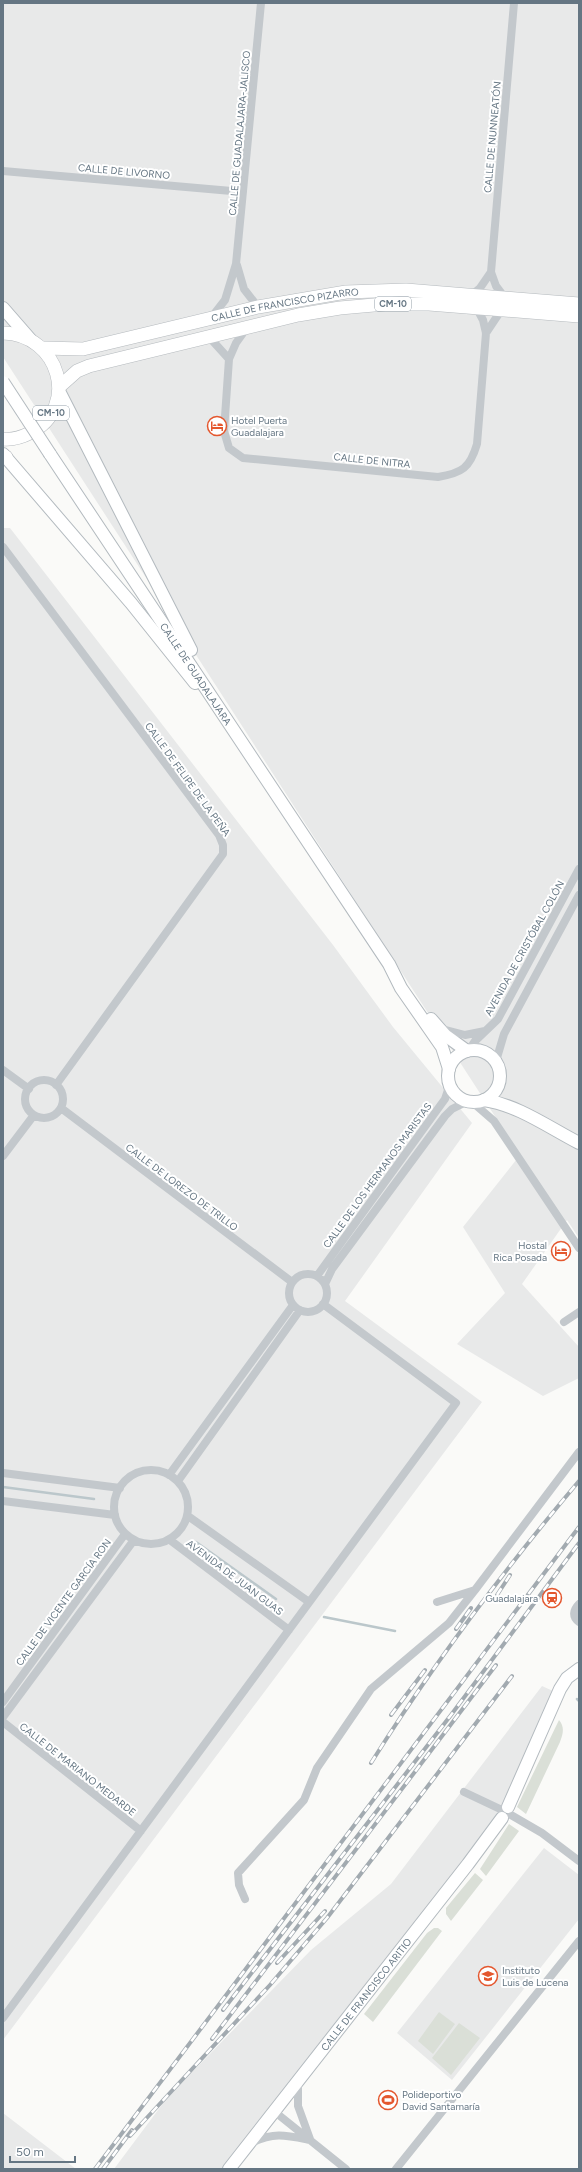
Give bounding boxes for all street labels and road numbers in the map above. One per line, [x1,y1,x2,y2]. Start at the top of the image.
street label: CALLE DE GUADALAJARA-JALISCO [226,50,253,216]
street label: CALLE DE NUNNEATÓN [481,81,504,193]
street label: CALLE DE LIVORNO [77,161,171,182]
street label: CALLE DE FRANCISCO PIZARRO [210,286,359,325]
road number: CM-10 [375,297,411,311]
road number: CM-10 [33,406,69,420]
street label: CALLE DE NITRA [333,450,411,471]
street label: CALLE DE GUADALAJARA [157,620,235,728]
street label: CALLE DE FELIPE DE LA PEÑA [142,720,233,839]
street label: AVENIDA DE CRISTÓBAL COLÓN [482,878,567,1018]
street label: CALLE DE LOS HERMANOS MARISTAS [320,1100,435,1251]
street label: CALLE DE LOREZO DE TRILLO [123,1141,241,1234]
street label: CALLE DE VICENTE GARCÍA RON [13,1536,114,1668]
street label: AVENIDA DE JUAN GUAS [184,1537,286,1618]
street label: CALLE DE MARIANO MEDARDE [17,1720,139,1819]
street label: CALLE DE FRANCISCO ARITIO [318,1935,415,2054]

